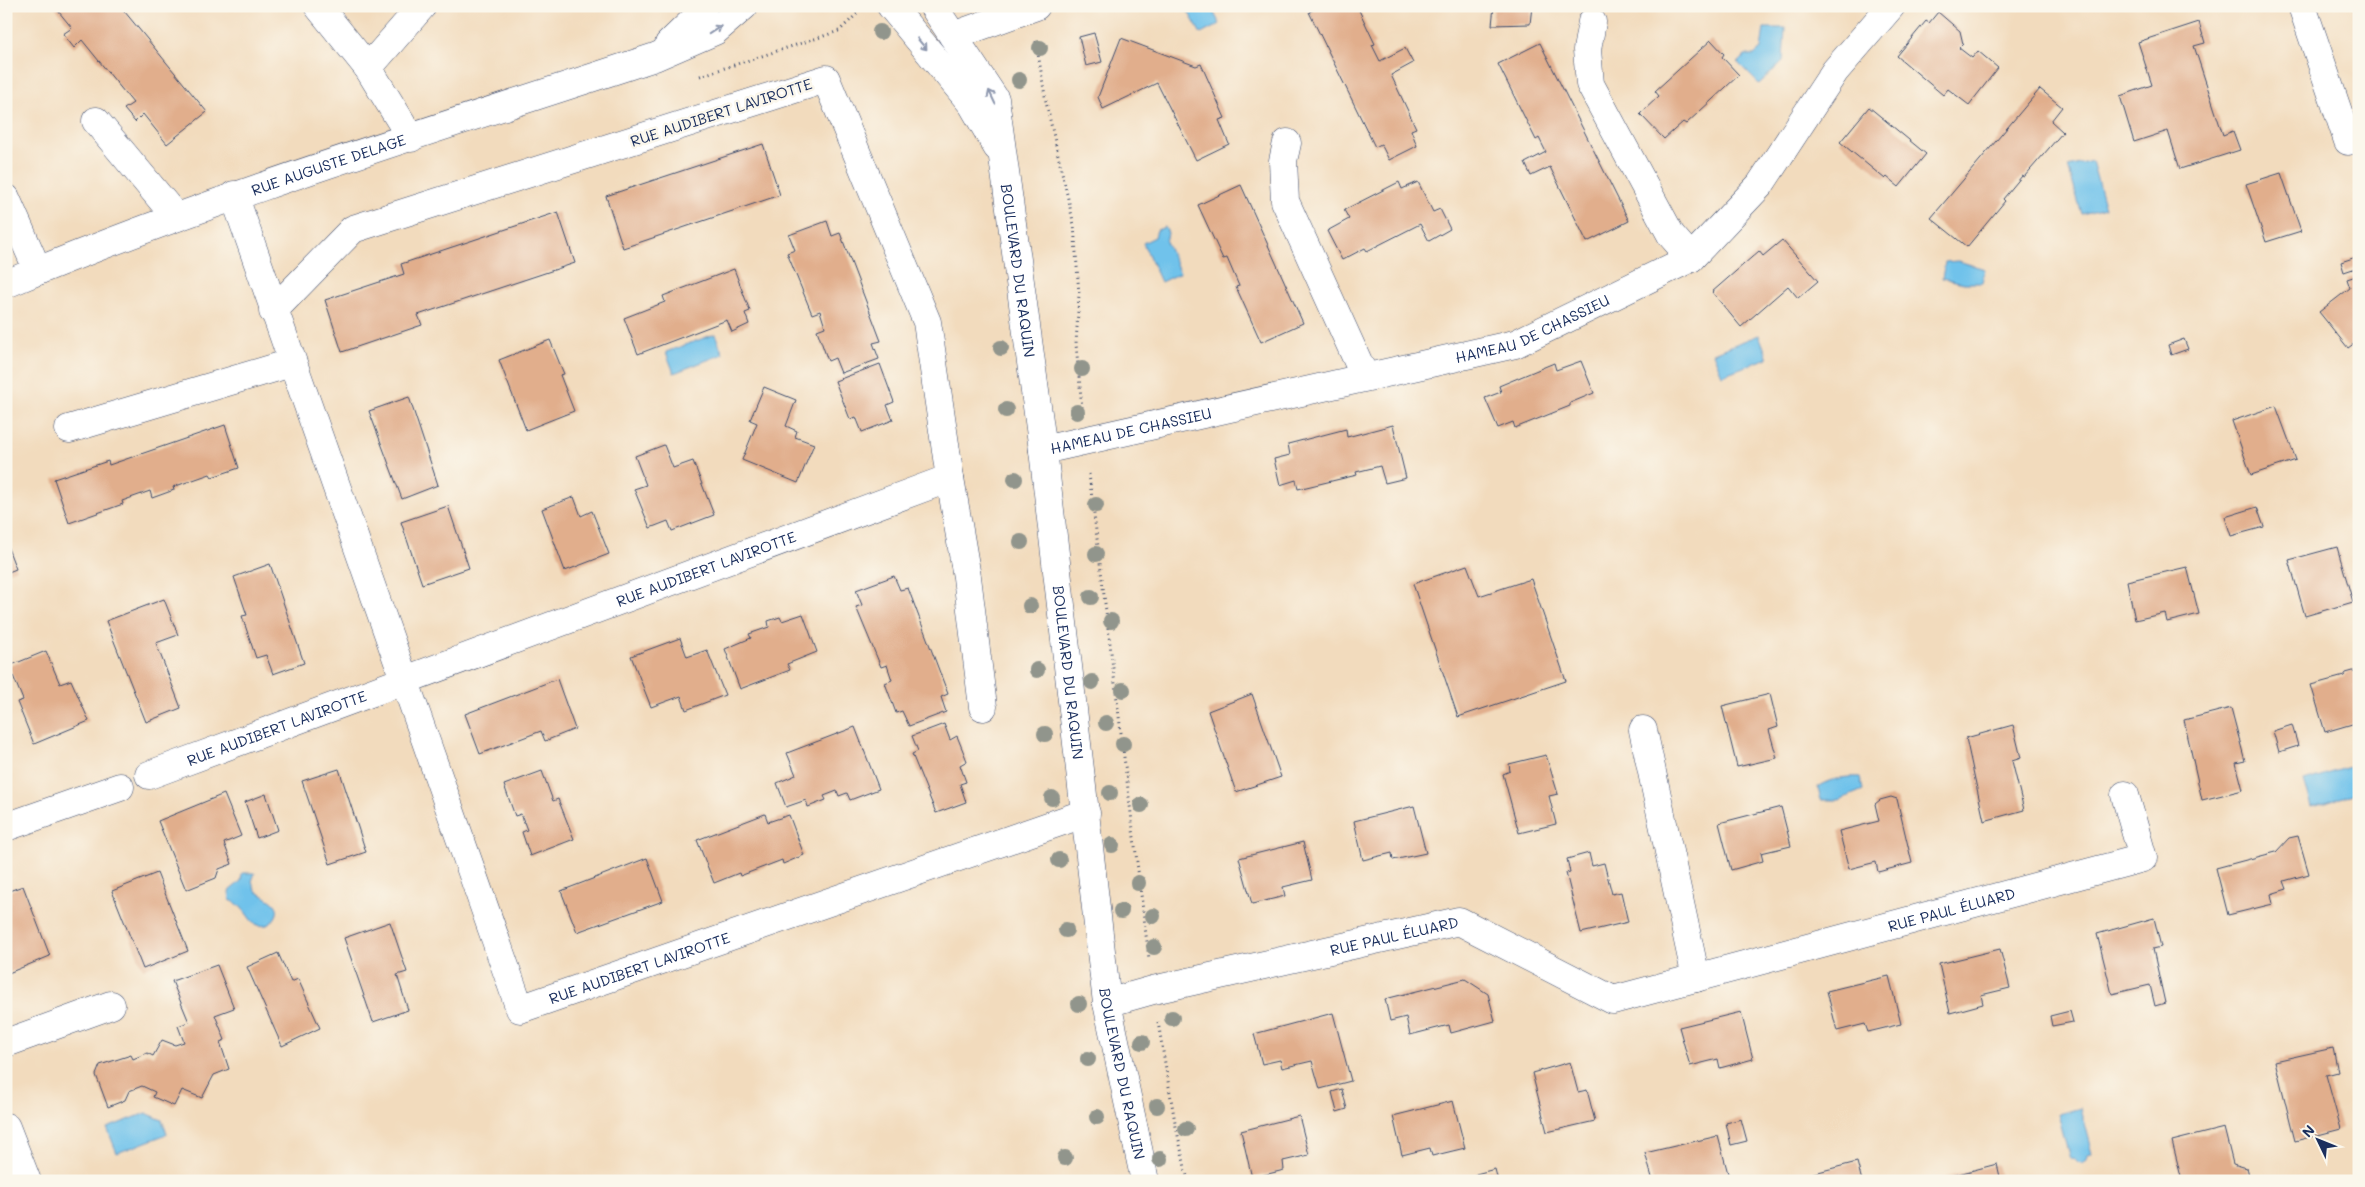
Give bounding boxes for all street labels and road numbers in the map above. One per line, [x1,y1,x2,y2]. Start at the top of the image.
street label: RUE AUDIBERT LAVIROTTE [628,73,815,151]
street label: RUE AUGUSTE DELAGE [249,129,409,200]
street label: BOULEVARD DU RAQUIN [997,183,1040,359]
street label: HAMEAU DE CHASSIEU [1453,290,1612,367]
street label: HAMEAU DE CHASSIEU [1048,402,1213,458]
street label: RUE AUDIBERT LAVIROTTE [613,526,799,611]
street label: BOULEVARD DU RAQUIN [1049,584,1089,760]
street label: RUE AUDIBERT LAVIROTTE [184,685,370,770]
street label: RUE PAUL ÉLUARD [1886,883,2017,936]
street label: RUE PAUL ÉLUARD [1328,911,1460,960]
street label: RUE AUDIBERT LAVIROTTE [546,927,733,1008]
street label: BOULEVARD DU RAQUIN [1095,987,1150,1161]

